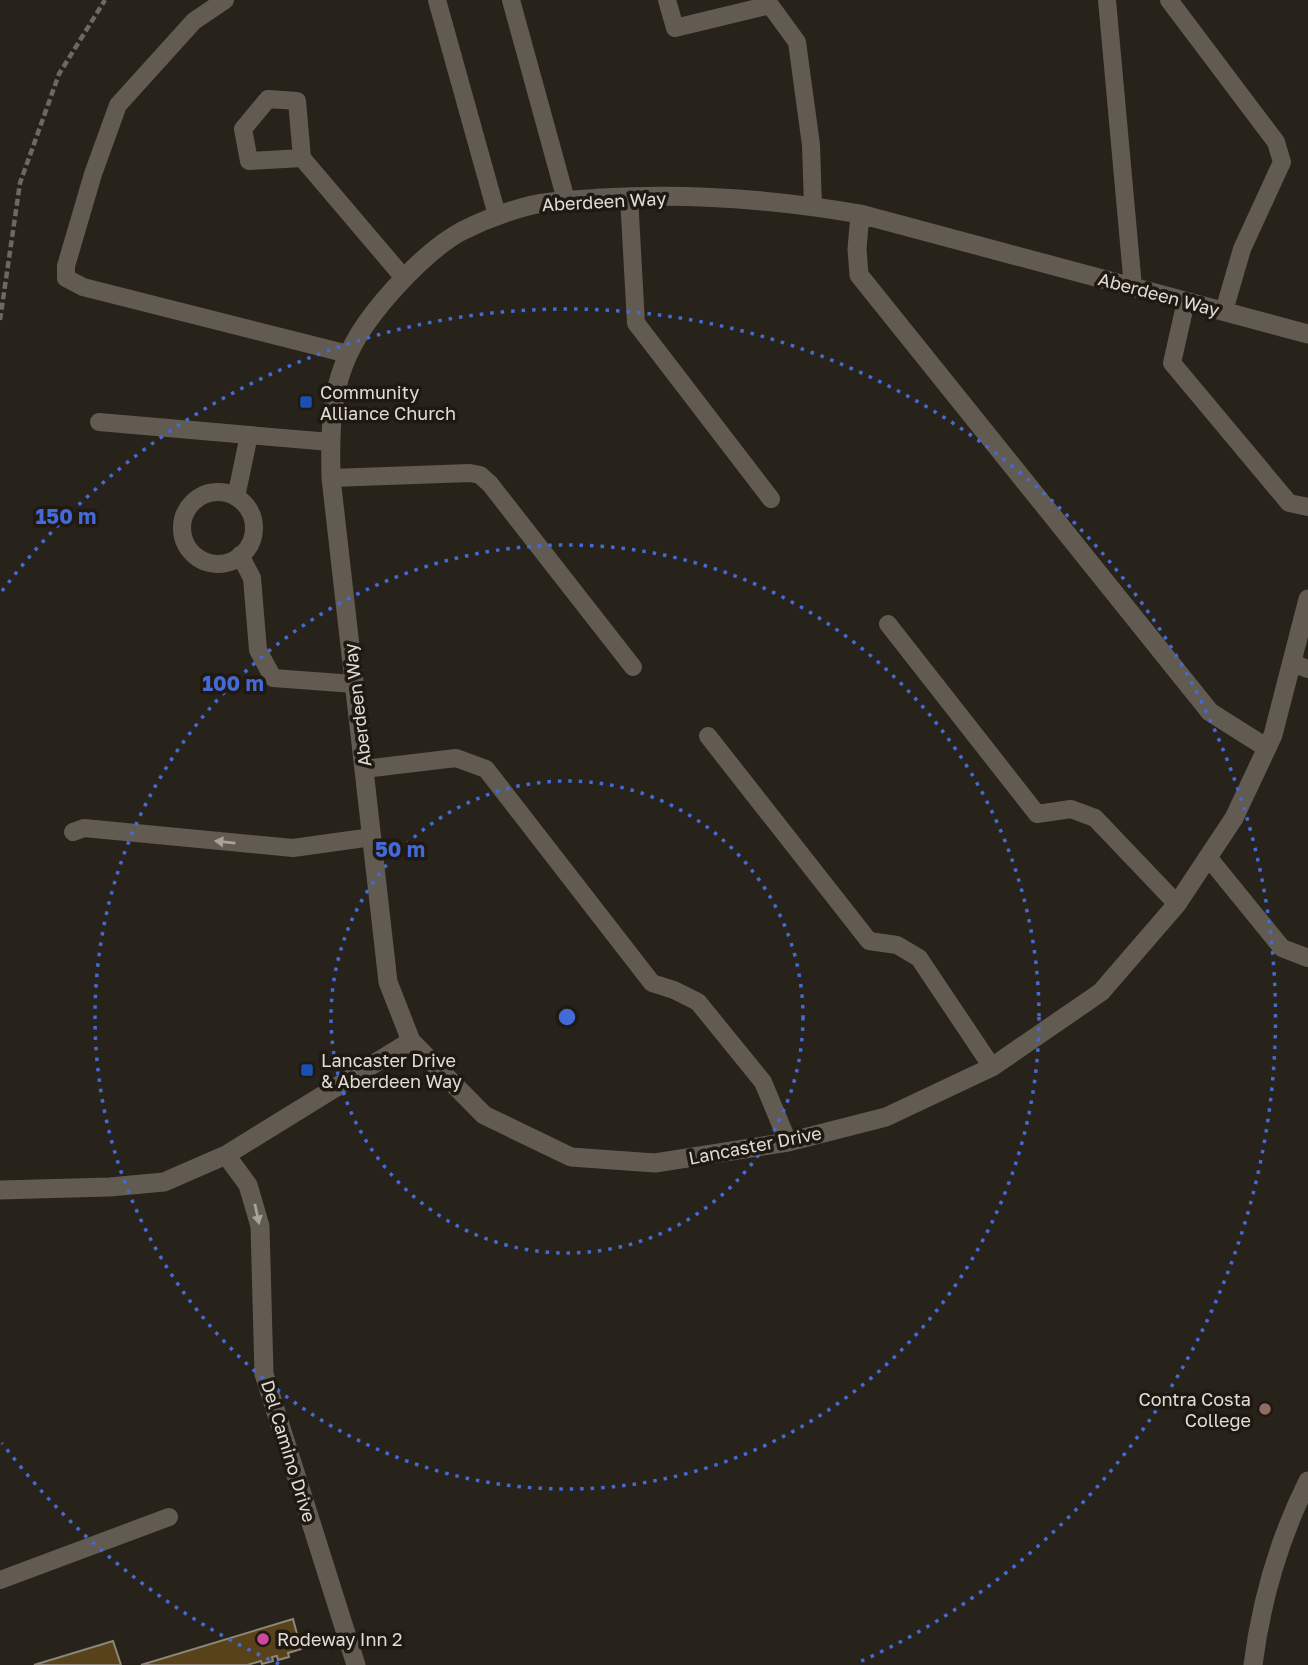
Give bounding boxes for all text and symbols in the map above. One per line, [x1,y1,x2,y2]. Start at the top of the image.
street label: Aberdeen Way [541,187,667,215]
street label: Aberdeen Way [1096,267,1222,321]
place label: Community Alliance Church [320,381,456,424]
marker: Community Alliance Church [298,394,314,410]
text: 150 m [36,503,96,529]
street label: Aberdeen Way [339,642,375,768]
text: 100 m [202,670,264,696]
one-way arrow [214,836,236,847]
text: 50 m [375,836,425,862]
centre of rings [555,1005,579,1029]
place label: Lancaster Drive & Aberdeen Way [321,1049,462,1092]
marker: Lancaster Drive & Aberdeen Way [299,1062,315,1078]
street label: Lancaster Drive [687,1121,823,1169]
one-way arrow [252,1203,263,1225]
street label: Del Camino Drive [257,1377,321,1525]
place label: Contra Costa College [1138,1388,1251,1431]
marker: Contra Costa College [1257,1401,1273,1417]
place label: Rodeway Inn 2 [277,1628,403,1650]
marker: Rodeway Inn 2 [255,1631,271,1647]

